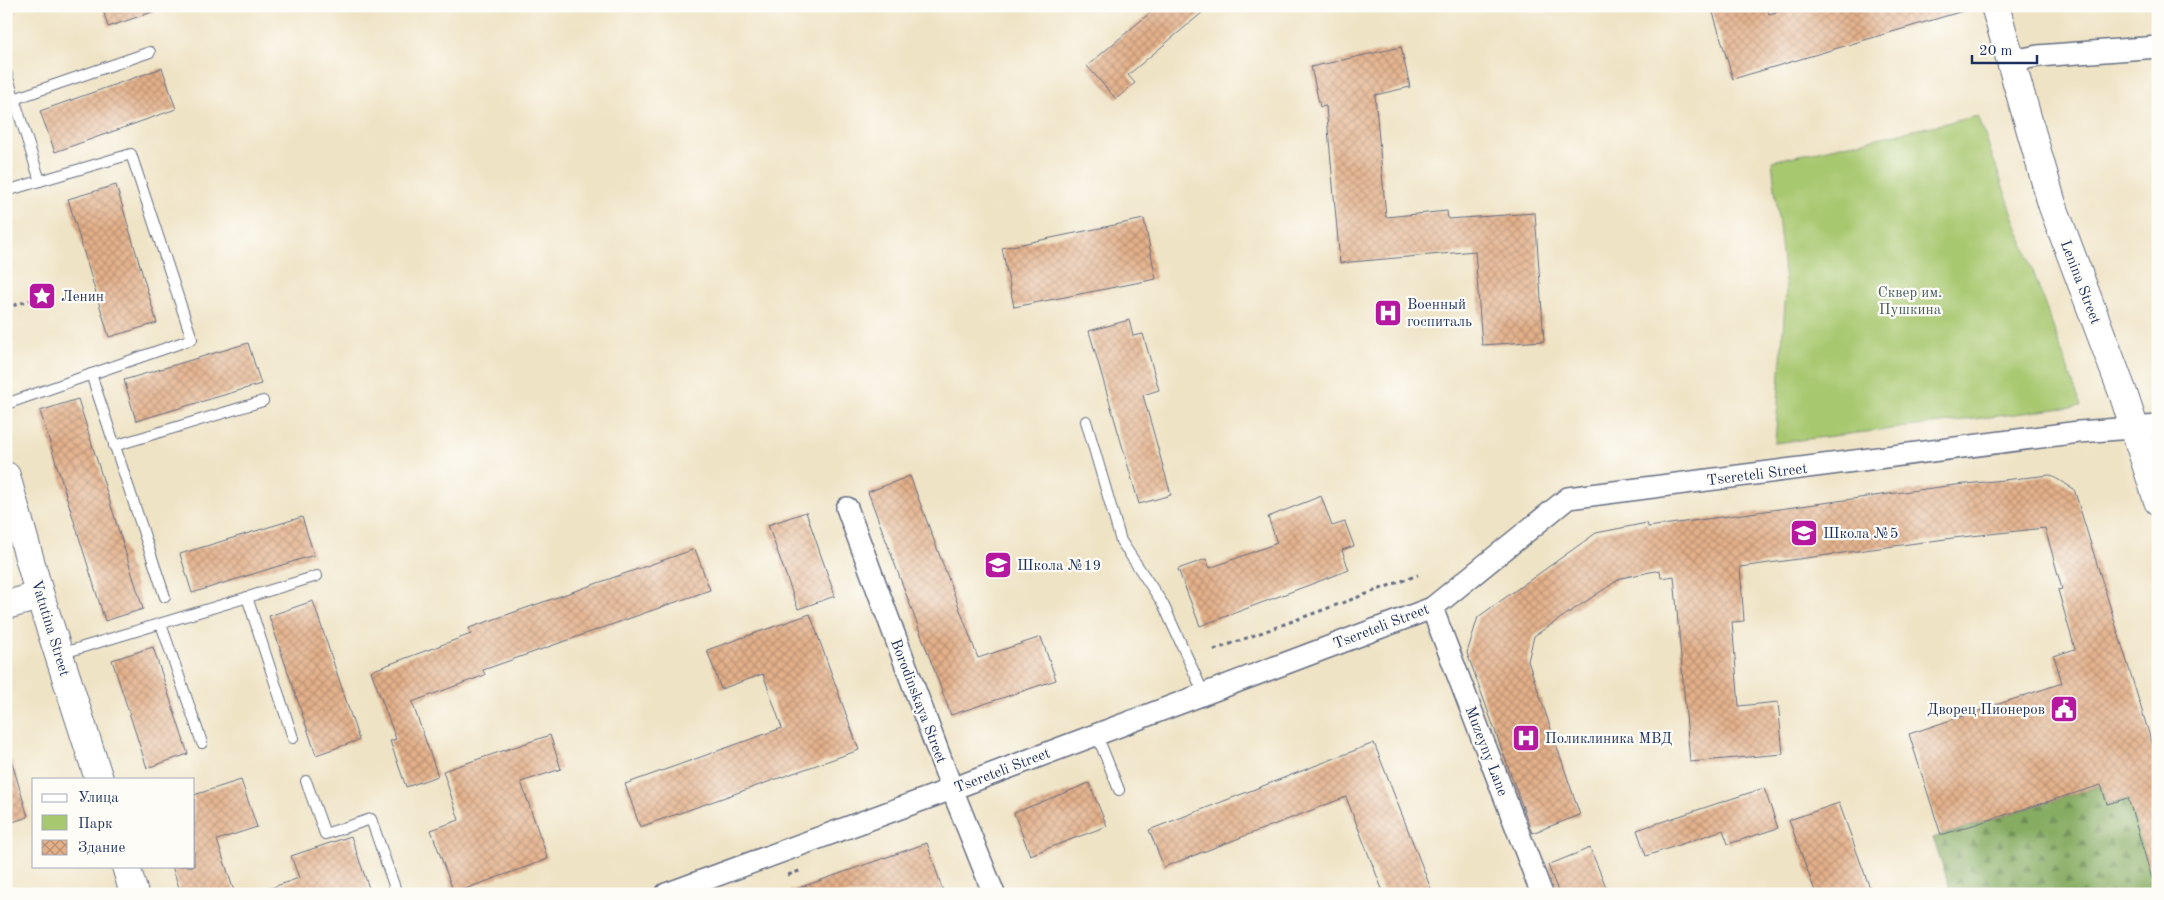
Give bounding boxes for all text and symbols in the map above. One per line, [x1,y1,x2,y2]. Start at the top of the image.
scale bar [1972,32,2036,64]
text: 20 m [1979,44,2013,59]
street label: Lenina Street [2057,239,2102,327]
place icon: Ленин [27,281,57,311]
park label: Сквер им. Пушкина [1878,286,1942,318]
place label: Ленин [61,290,104,305]
hospital icon: Военный госпиталь [1373,298,1403,328]
place label: Военный госпиталь [1407,298,1472,330]
street label: Tsereteli Street [1706,462,1808,489]
school or university icon: Школа №5 [1789,518,1819,548]
place label: Школа №5 [1823,527,1898,542]
school or university icon: Школа №19 [983,550,1013,580]
place label: Школа №19 [1017,559,1101,574]
street label: Vatutina Street [28,579,71,678]
street label: Tsereteli Street [1332,602,1432,653]
street label: Borodinskaya Street [887,637,948,766]
public building icon: Дворец Пионеров [2049,694,2079,724]
place label: Дворец Пионеров [1927,703,2045,718]
street label: Muzeyny Lane [1462,705,1510,799]
hospital icon: Поликлиника МВД [1511,723,1541,753]
place label: Поликлиника МВД [1545,732,1672,747]
street label: Tsereteli Street [953,746,1053,797]
legend [32,778,195,868]
text: Улица [78,791,119,806]
text: Парк [78,817,113,832]
text: Здание [78,841,125,856]

